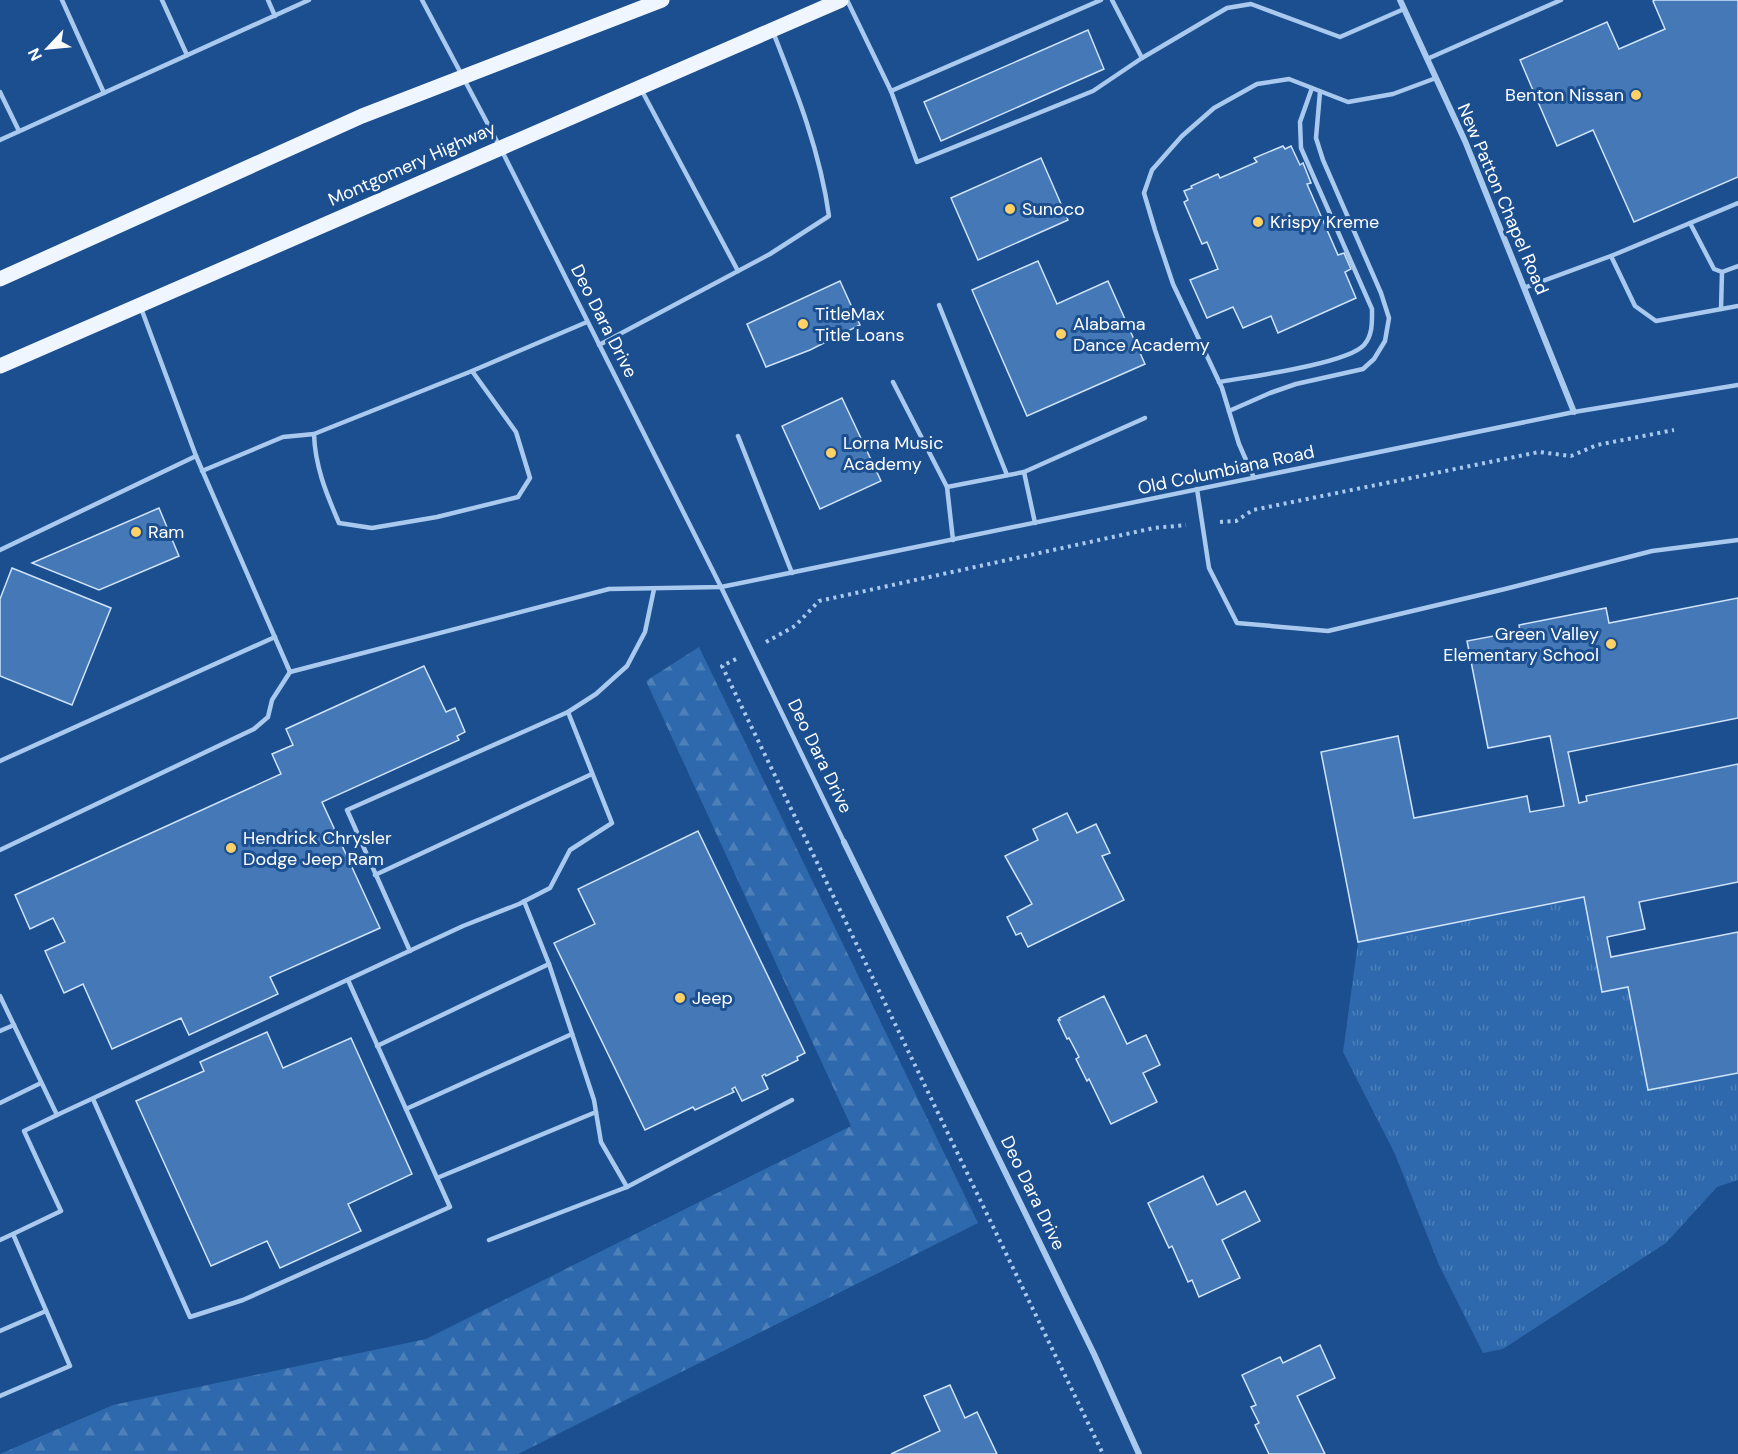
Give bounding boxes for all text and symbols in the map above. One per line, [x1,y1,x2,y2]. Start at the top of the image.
north arrow [18,18,78,78]
text: N [23,45,47,64]
place label: Benton Nissan [1505,83,1624,107]
marker: Benton Nissan [1629,88,1643,102]
street label: New Patton Chapel Road [1452,100,1554,298]
street label: Montgomery Highway [324,116,500,212]
place label: Sunoco [1022,197,1085,221]
marker: Sunoco [1003,202,1017,216]
place label: Krispy Kreme [1270,210,1379,234]
marker: Krispy Kreme [1251,215,1265,229]
street label: Deo Dara Drive [565,260,643,382]
place label: TitleMax Title Loans [815,302,904,347]
place label: Alabama Dance Academy [1073,312,1210,357]
marker: TitleMax Title Loans [796,317,810,331]
marker: Alabama Dance Academy [1054,327,1068,341]
place label: Lorna Music Academy [843,431,943,476]
street label: Old Columbiana Road [1135,440,1317,500]
marker: Lorna Music Academy [824,446,838,460]
place label: Ram [148,520,184,544]
marker: Ram [129,525,143,539]
place label: Green Valley Elementary School [1443,622,1599,667]
marker: Green Valley Elementary School [1604,637,1618,651]
street label: Deo Dara Drive [782,695,858,817]
place label: Hendrick Chrysler Dodge Jeep Ram [243,826,392,871]
marker: Hendrick Chrysler Dodge Jeep Ram [224,841,238,855]
place label: Jeep [692,986,733,1010]
marker: Jeep [673,991,687,1005]
street label: Deo Dara Drive [995,1132,1071,1254]

